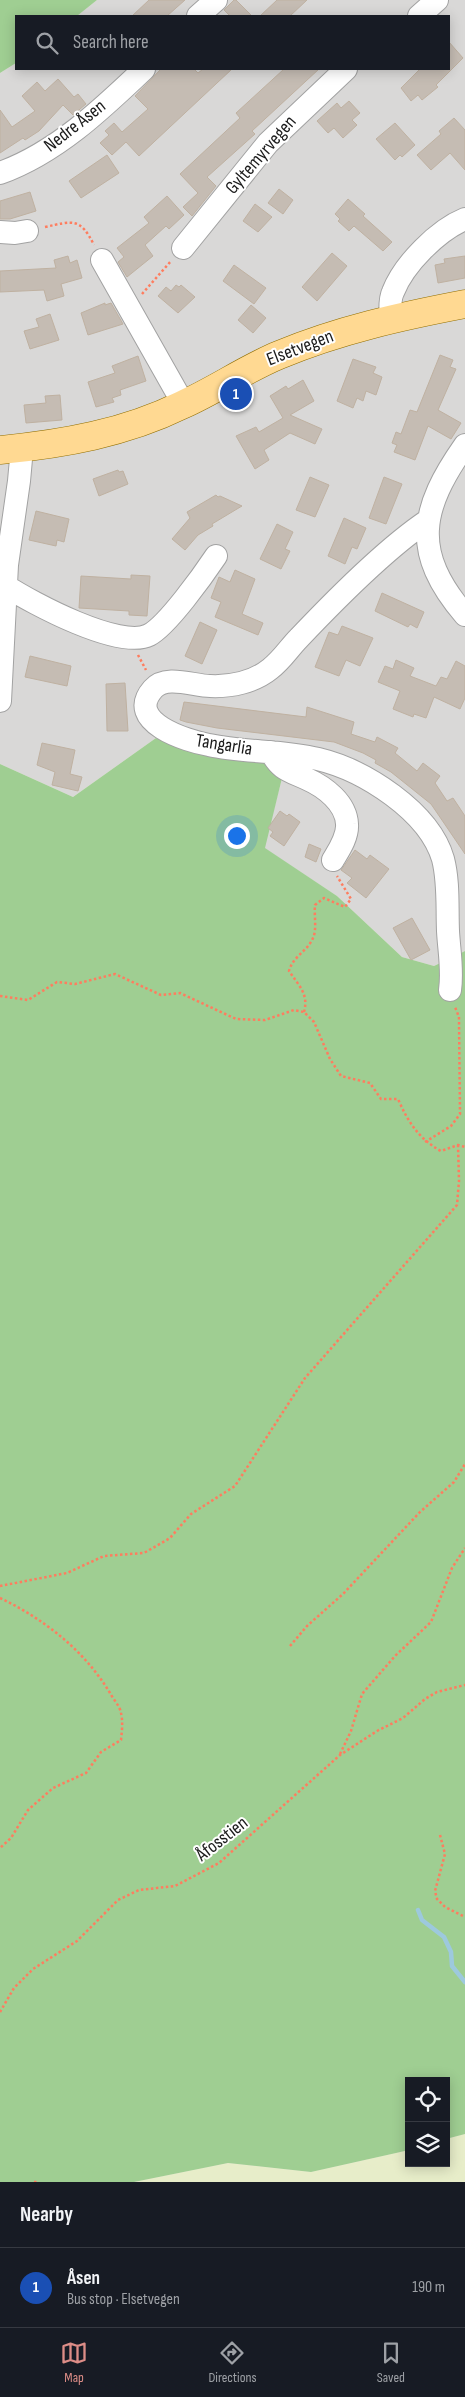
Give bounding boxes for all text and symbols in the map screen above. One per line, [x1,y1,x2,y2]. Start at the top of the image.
search box [15,15,450,70]
icon: search [33,29,61,57]
text: Search here [73,31,149,54]
street label: Nedre Åsen [40,95,110,157]
street label: Gyltemyrvegen [221,111,301,199]
street label: Elsetvegen [263,325,337,371]
pin: 1 [220,375,252,413]
street label: Tangarlia [194,729,254,761]
your location [224,823,250,849]
street label: Åfosstien [191,1812,253,1867]
map controls [405,2077,450,2167]
button: locate [405,2077,450,2122]
button: layers [405,2122,450,2167]
text: Nearby [20,2202,73,2227]
text: Åsen [67,2267,100,2290]
text: 1 [33,2278,39,2297]
text: 190 m [412,2278,445,2297]
text: Bus stop · Elsetvegen [67,2290,180,2309]
tab: Map [60,2339,88,2386]
tab: Directions [208,2339,257,2386]
tab: Saved [377,2339,405,2386]

